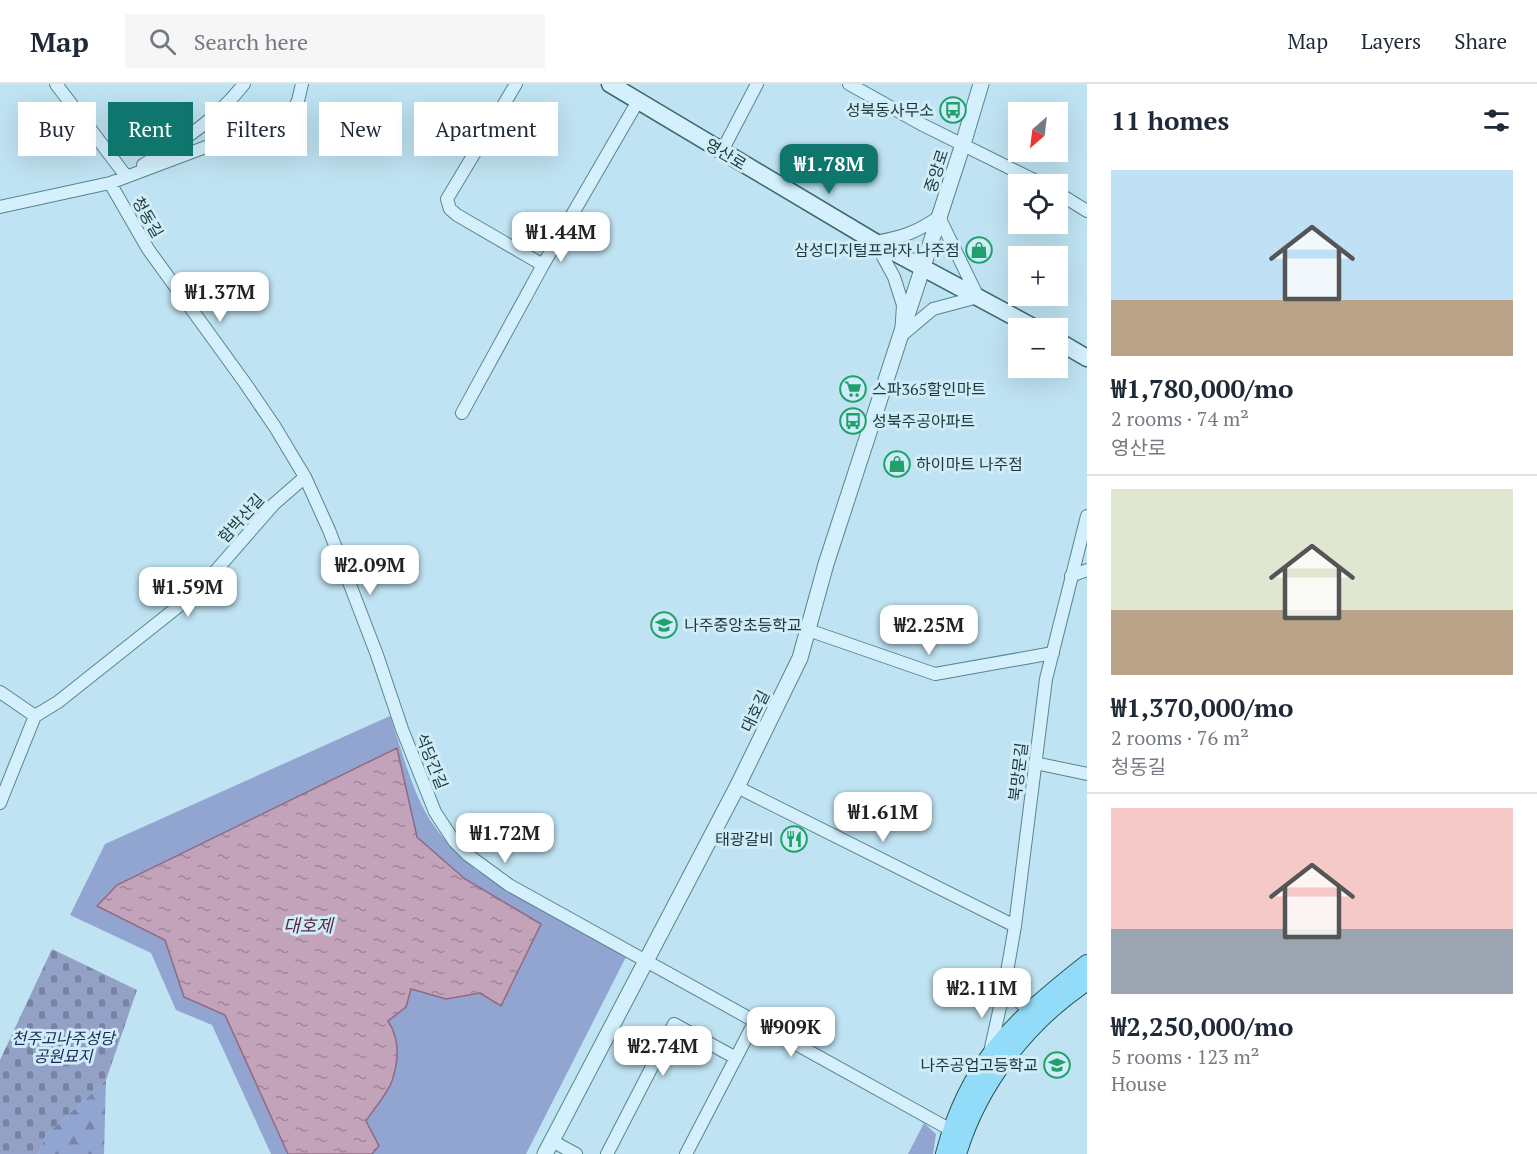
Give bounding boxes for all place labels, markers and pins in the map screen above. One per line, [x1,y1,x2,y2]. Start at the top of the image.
bus stop icon: 성북동사무소 [938,95,968,125]
place label: 성북동사무소 [846,99,934,121]
pin: ₩1.78M [780,144,878,195]
pin: ₩1.44M [512,212,610,263]
shop icon: 삼성디지털프라자 나주점 [964,235,994,265]
place label: 삼성디지털프라자 나주점 [794,239,960,261]
pin: ₩1.37M [171,272,269,323]
supermarket icon: 스파365할인마트 [838,374,868,404]
place label: 스파365할인마트 [872,378,986,400]
bus stop icon: 성북주공아파트 [838,406,868,436]
place label: 성북주공아파트 [872,410,975,432]
shop icon: 하이마트 나주점 [882,449,912,479]
place label: 하이마트 나주점 [916,453,1023,475]
pin: ₩2.09M [321,545,419,596]
pin: ₩1.59M [139,567,237,618]
pin: ₩2.25M [880,605,978,656]
school or university icon: 나주중앙초등학교 [649,610,679,640]
place label: 나주중앙초등학교 [684,614,802,636]
pin: ₩1.61M [834,792,932,843]
pin: ₩1.72M [456,813,554,864]
restaurant icon: 태광갈비 [779,824,809,854]
place label: 태광갈비 [715,828,774,850]
pin: ₩2.11M [933,968,1031,1019]
pin: ₩909K [749,1007,833,1058]
pin: ₩2.74M [614,1026,712,1077]
school or university icon: 나주공업고등학교 [1042,1050,1072,1080]
place label: 나주공업고등학교 [920,1054,1038,1076]

